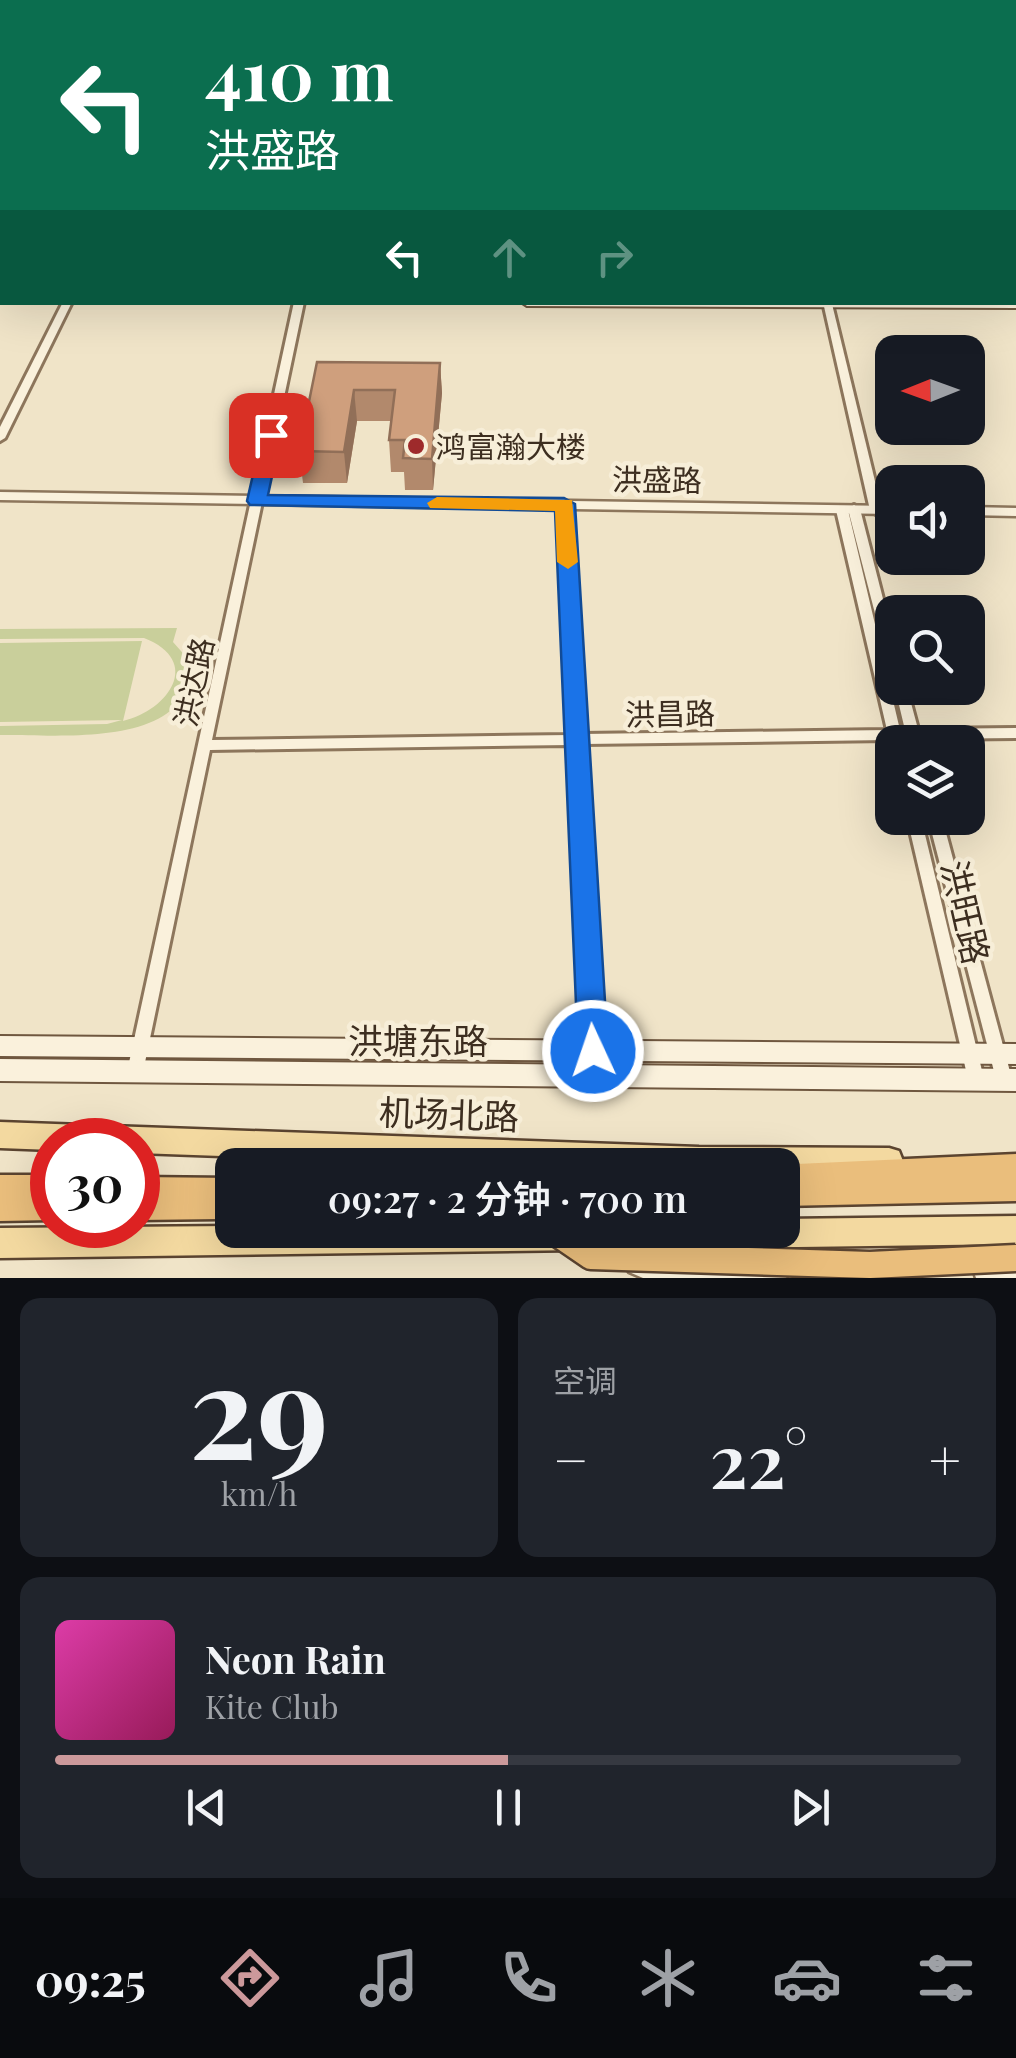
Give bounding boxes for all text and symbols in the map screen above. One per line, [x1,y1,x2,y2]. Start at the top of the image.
text: 410 m [205,25,394,119]
icon: left [40,40,170,170]
text: 洪盛路 [205,118,340,178]
icon: left [377,230,432,285]
icon: ahead [482,230,537,285]
icon: right [587,230,642,285]
north arrow [875,335,985,445]
map controls [875,335,985,835]
pin [229,393,314,478]
icon: arrive [244,408,299,463]
place label: 鸿富瀚大楼 [436,426,586,466]
marker: 鸿富瀚大楼 [405,435,427,457]
street label: 洪盛路 [612,458,702,500]
button: sound [875,465,985,575]
button: search [875,595,985,705]
street label: 洪达路 [164,634,222,730]
street label: 洪昌路 [625,692,715,734]
button: layers [875,725,985,835]
street label: 洪旺路 [932,856,1002,968]
position arrow [541,999,645,1103]
street label: 洪塘东路 [348,1016,488,1063]
street label: 机场北路 [378,1087,520,1139]
speed limit sign: 30 [30,1118,160,1248]
text: 09:27 · 2 分钟 · 700 m [328,1172,687,1223]
text: 29 [189,1319,329,1493]
text: 空调 [553,1358,617,1401]
text: 22° [709,1408,808,1508]
text: − [553,1421,589,1495]
text: + [929,1421,961,1495]
text: km/h [221,1471,297,1514]
text: Neon Rain [205,1633,386,1684]
text: Kite Club [205,1684,339,1727]
icon: previous [179,1780,234,1835]
icon: pause [481,1780,536,1835]
icon: next [783,1780,838,1835]
icon: directions [215,1943,285,2013]
icon: music [354,1943,424,2013]
icon: phone [494,1943,564,2013]
icon: climate [633,1943,703,2013]
icon: car [772,1943,842,2013]
icon: filters [911,1943,981,2013]
text: 09:25 [35,1948,146,2008]

